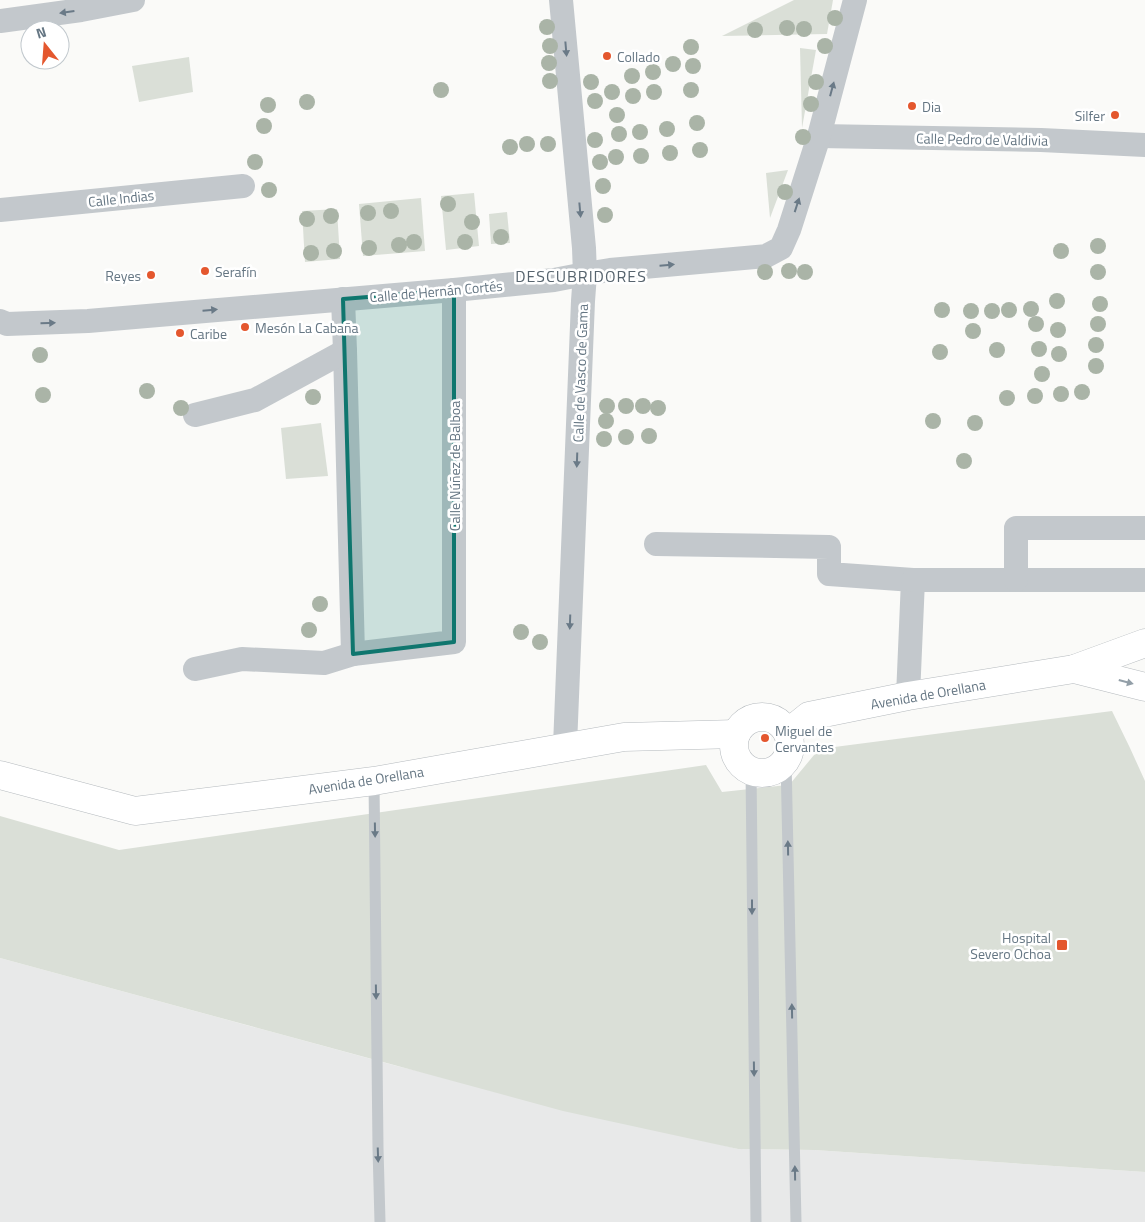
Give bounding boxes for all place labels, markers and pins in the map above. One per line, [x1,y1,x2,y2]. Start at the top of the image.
place label: Collado [617,46,660,67]
marker: Collado [601,50,613,62]
place label: Dia [922,96,941,117]
marker: Dia [906,100,918,112]
place label: Silfer [1075,105,1105,126]
marker: Silfer [1109,109,1121,121]
place label: Serafín [215,261,257,282]
place label: Reyes [105,265,141,286]
marker: Serafín [199,265,211,277]
marker: Reyes [145,269,157,281]
place label: Mesón La Cabaña [255,317,359,338]
marker: Mesón La Cabaña [239,321,251,333]
place label: Caribe [190,323,227,344]
marker: Caribe [174,327,186,339]
place label: Miguel de Cervantes [775,720,834,757]
marker: Miguel de Cervantes [759,732,771,744]
place label: Hospital Severo Ochoa [970,927,1051,964]
marker: Hospital Severo Ochoa [1055,938,1069,952]

